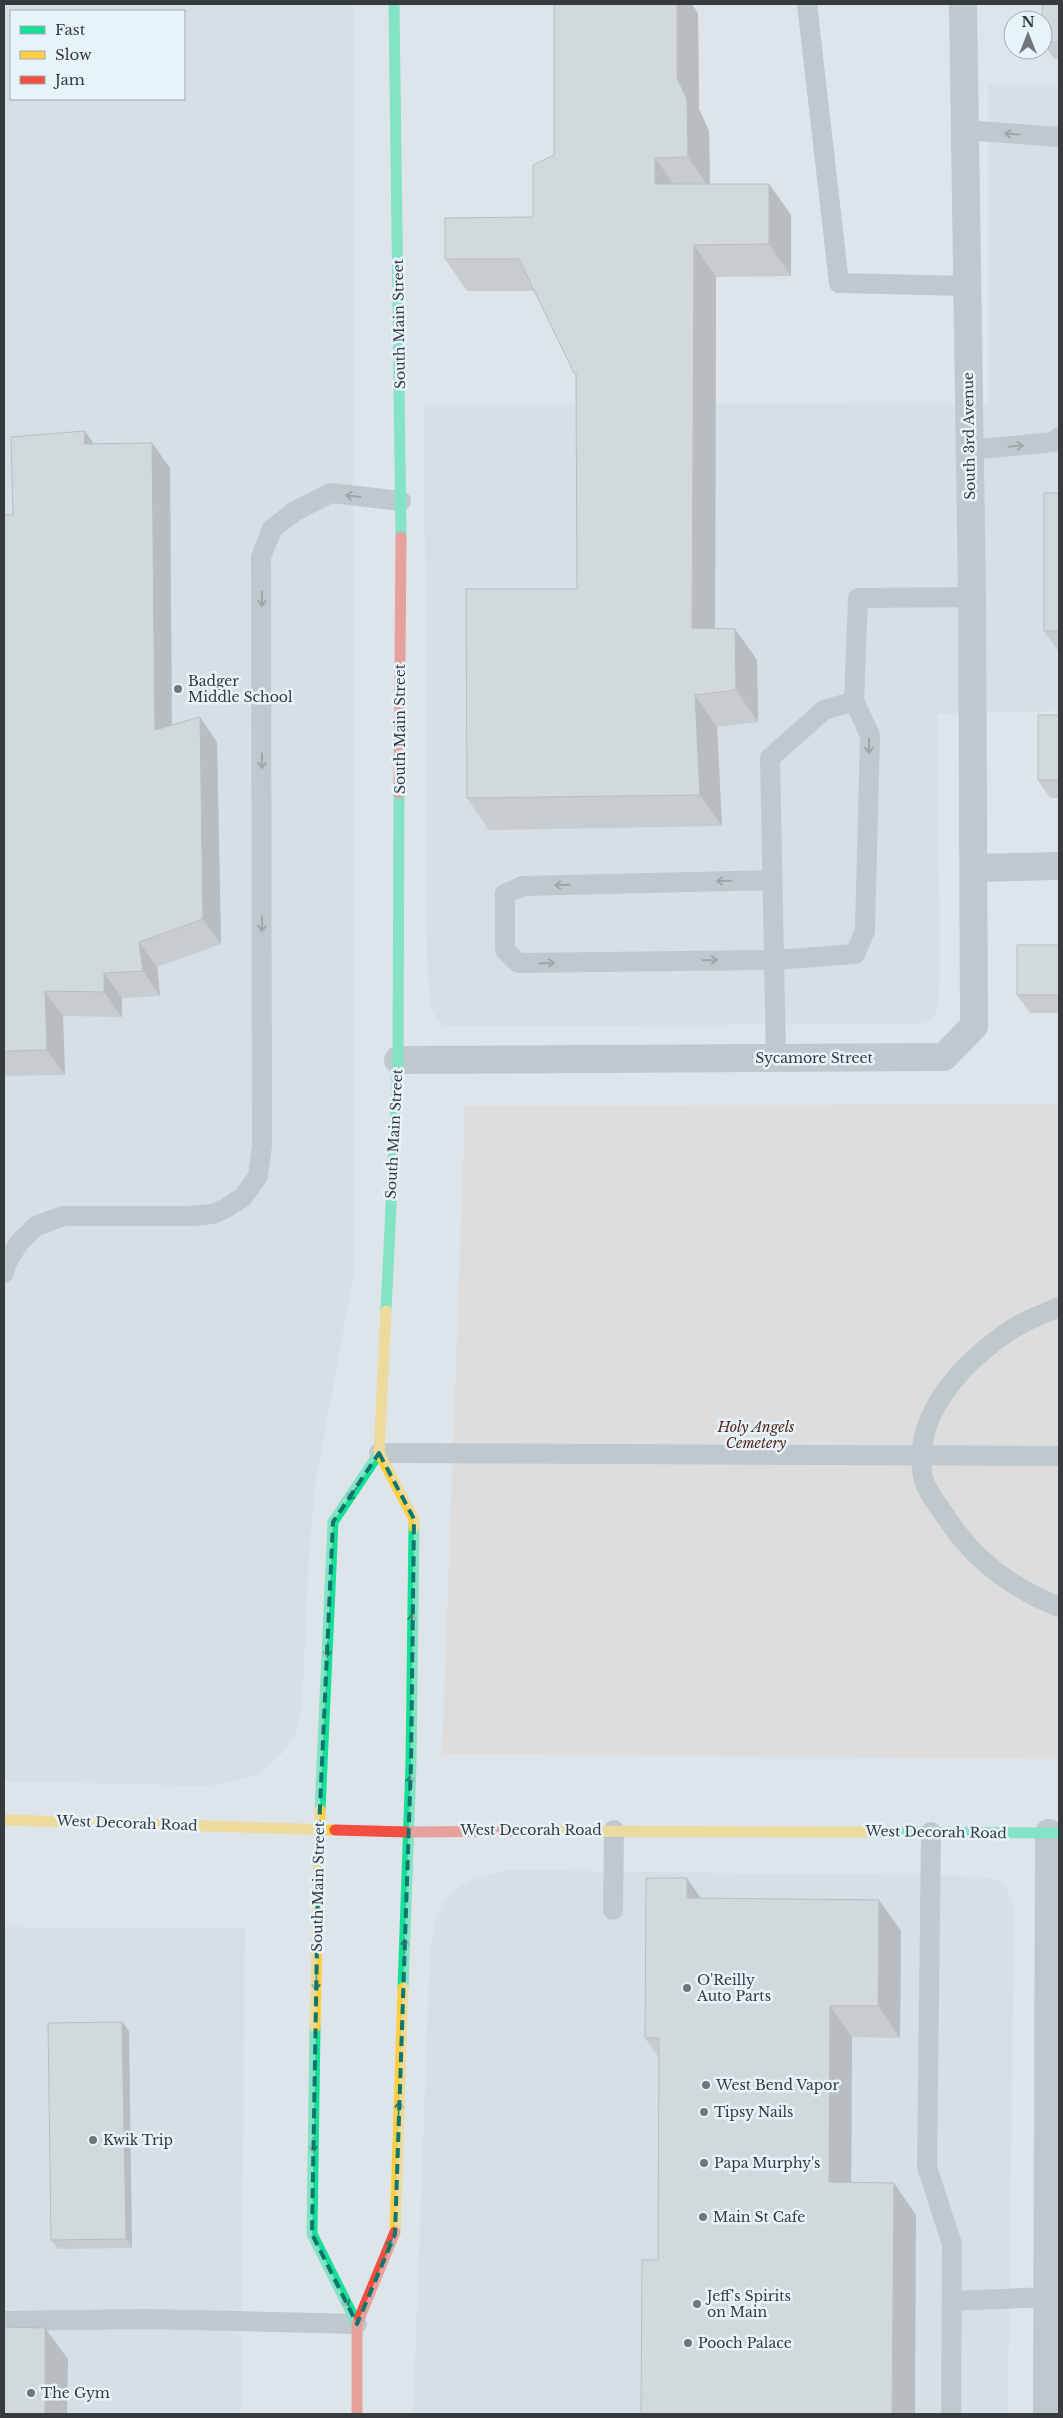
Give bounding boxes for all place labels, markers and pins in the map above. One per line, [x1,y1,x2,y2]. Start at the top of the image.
place label: Badger Middle School [188,672,293,706]
marker: Badger Middle School [172,683,184,695]
place label: O'Reilly Auto Parts [696,1971,771,2005]
marker: O'Reilly Auto Parts [681,1982,693,1994]
place label: West Bend Vapor [715,2076,839,2094]
marker: West Bend Vapor [700,2079,712,2091]
place label: Tipsy Nails [714,2103,793,2121]
marker: Tipsy Nails [698,2106,710,2118]
place label: Kwik Trip [103,2131,173,2149]
marker: Kwik Trip [87,2134,99,2146]
place label: Papa Murphy's [714,2154,820,2172]
marker: Papa Murphy's [698,2157,710,2169]
place label: Main St Cafe [713,2208,805,2226]
marker: Main St Cafe [697,2211,709,2223]
place label: Jeff's Spirits on Main [705,2287,791,2321]
marker: Jeff's Spirits on Main [691,2298,703,2310]
place label: Pooch Palace [698,2334,792,2352]
marker: Pooch Palace [682,2337,694,2349]
place label: The Gym [41,2384,110,2402]
marker: The Gym [25,2387,37,2399]

